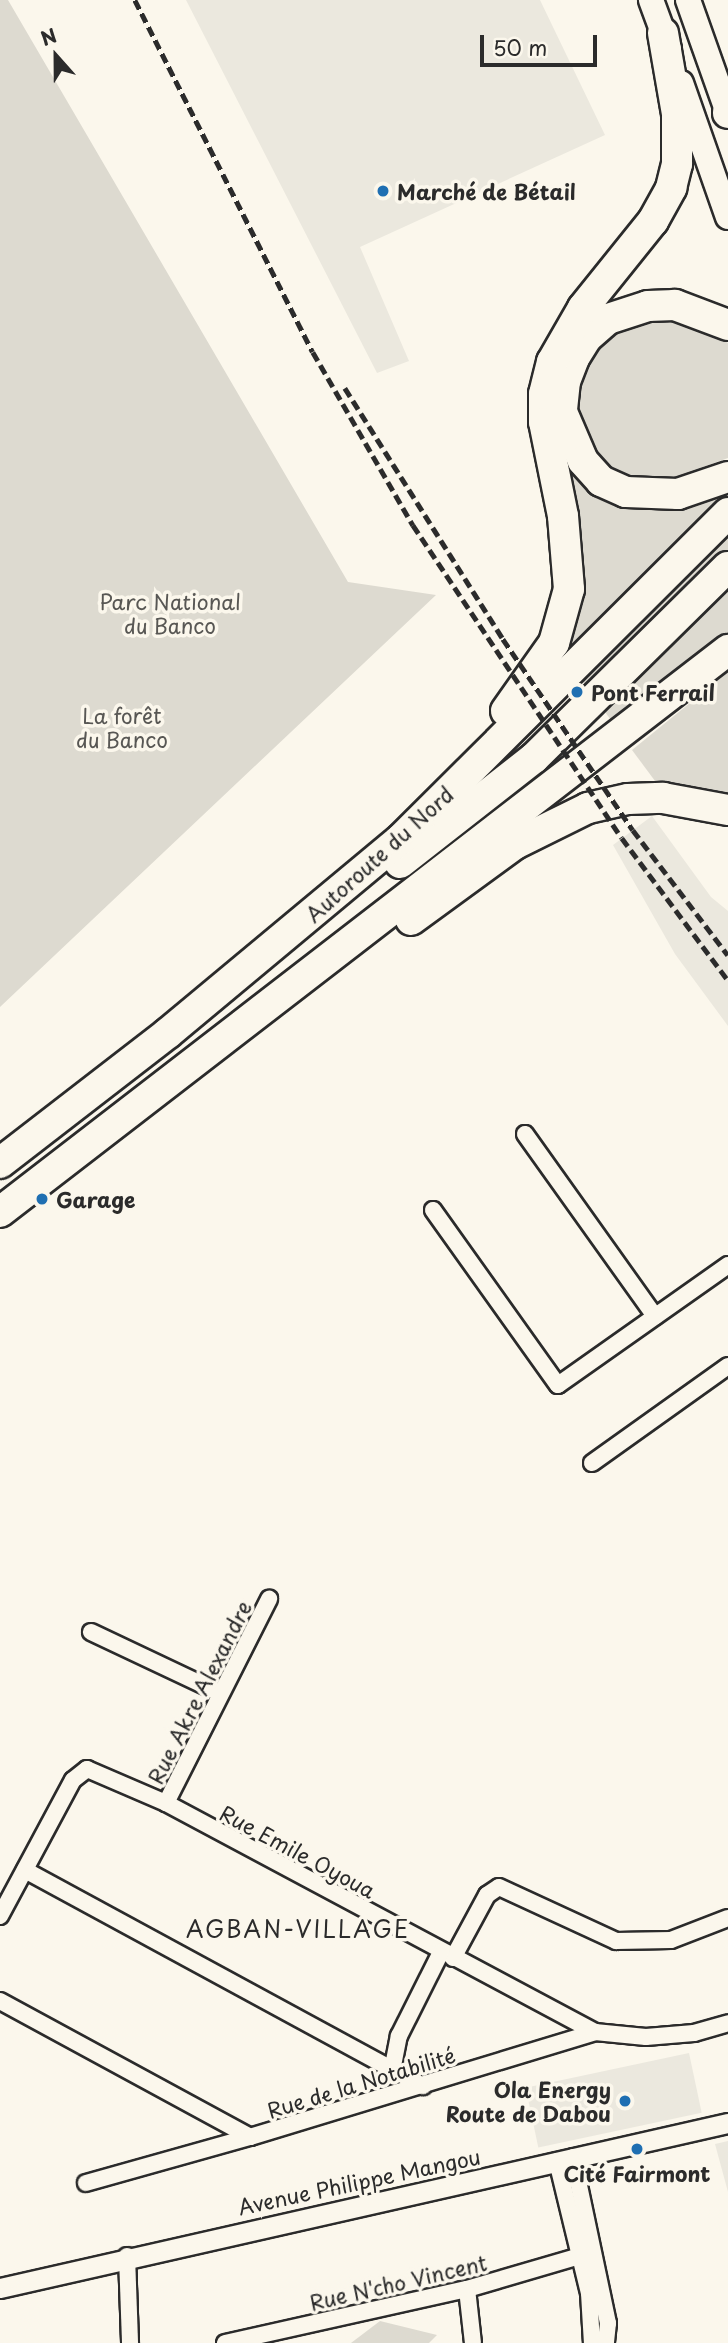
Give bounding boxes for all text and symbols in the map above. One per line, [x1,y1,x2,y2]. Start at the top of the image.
north arrow [21,21,91,91]
text: N [36,21,61,52]
scale bar [483,21,600,65]
text: 50 m [493,31,547,63]
place label: Marché de Bétail [397,178,579,204]
marker: Marché de Bétail [375,183,391,199]
park label: Parc National du Banco [101,588,239,638]
place label: Pont Ferrail [591,679,716,705]
marker: Pont Ferrail [569,684,585,700]
park label: La forêt du Banco [75,702,169,752]
street label: Autoroute du Nord [300,781,458,927]
place label: Garage [56,1186,135,1212]
marker: Garage [34,1191,50,1207]
street label: Rue Akre Alexandre [142,1596,256,1788]
street label: Rue Emile Oyoua [215,1799,381,1903]
district label: AGBAN-VILLAGE [189,1915,407,1943]
street label: Rue de la Notabilité [262,2041,460,2123]
place label: Ola Energy Route de Dabou [443,2076,611,2126]
marker: Ola Energy Route de Dabou [617,2093,633,2109]
marker: Cité Fairmont [629,2141,645,2157]
street label: Avenue Philippe Mangou [236,2143,482,2219]
place label: Cité Fairmont [563,2160,711,2186]
street label: Rue N'cho Vincent [305,2249,491,2315]

